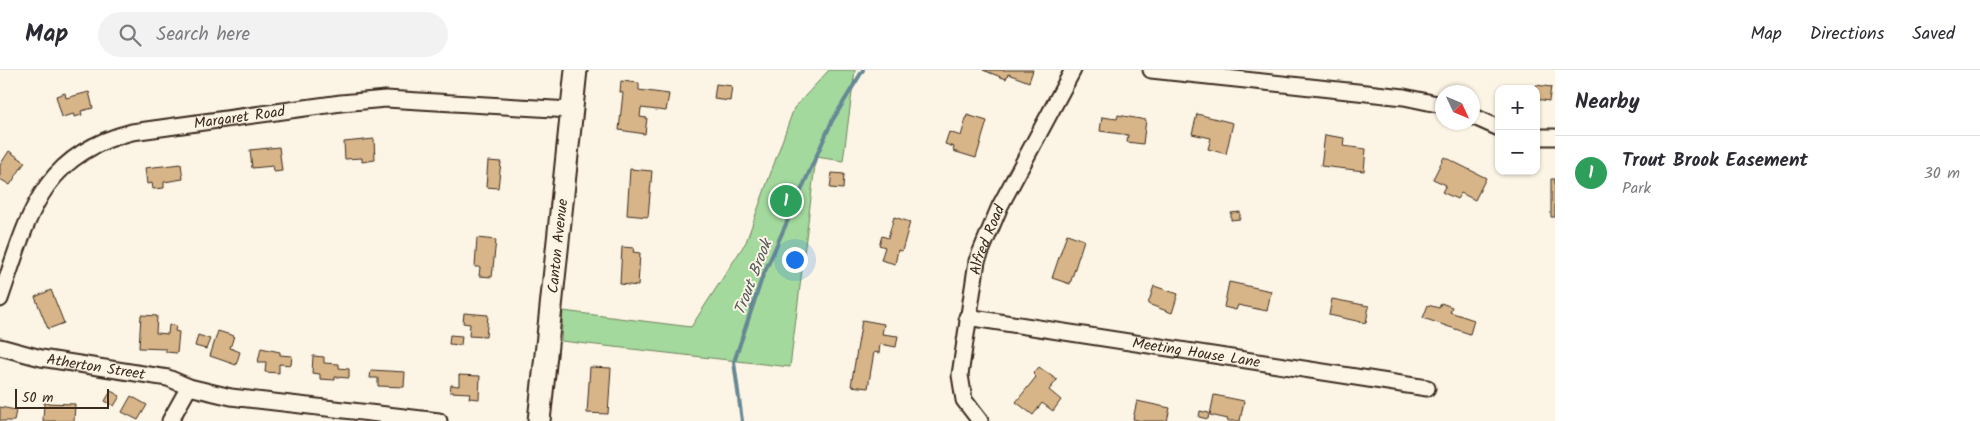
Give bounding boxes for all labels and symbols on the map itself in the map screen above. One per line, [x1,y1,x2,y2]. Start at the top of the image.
north arrow [1435,85,1480,130]
street label: Margaret Road [192,100,287,136]
pin: 1 [770,182,802,220]
street label: Canton Avenue [542,197,575,295]
street label: Alfred Road [964,201,1012,277]
water label: Trout Brook [728,234,780,319]
your location [782,247,808,273]
street label: Meeting House Lane [1130,332,1262,375]
street label: Atherton Street [45,348,147,387]
scale bar [15,386,109,409]

